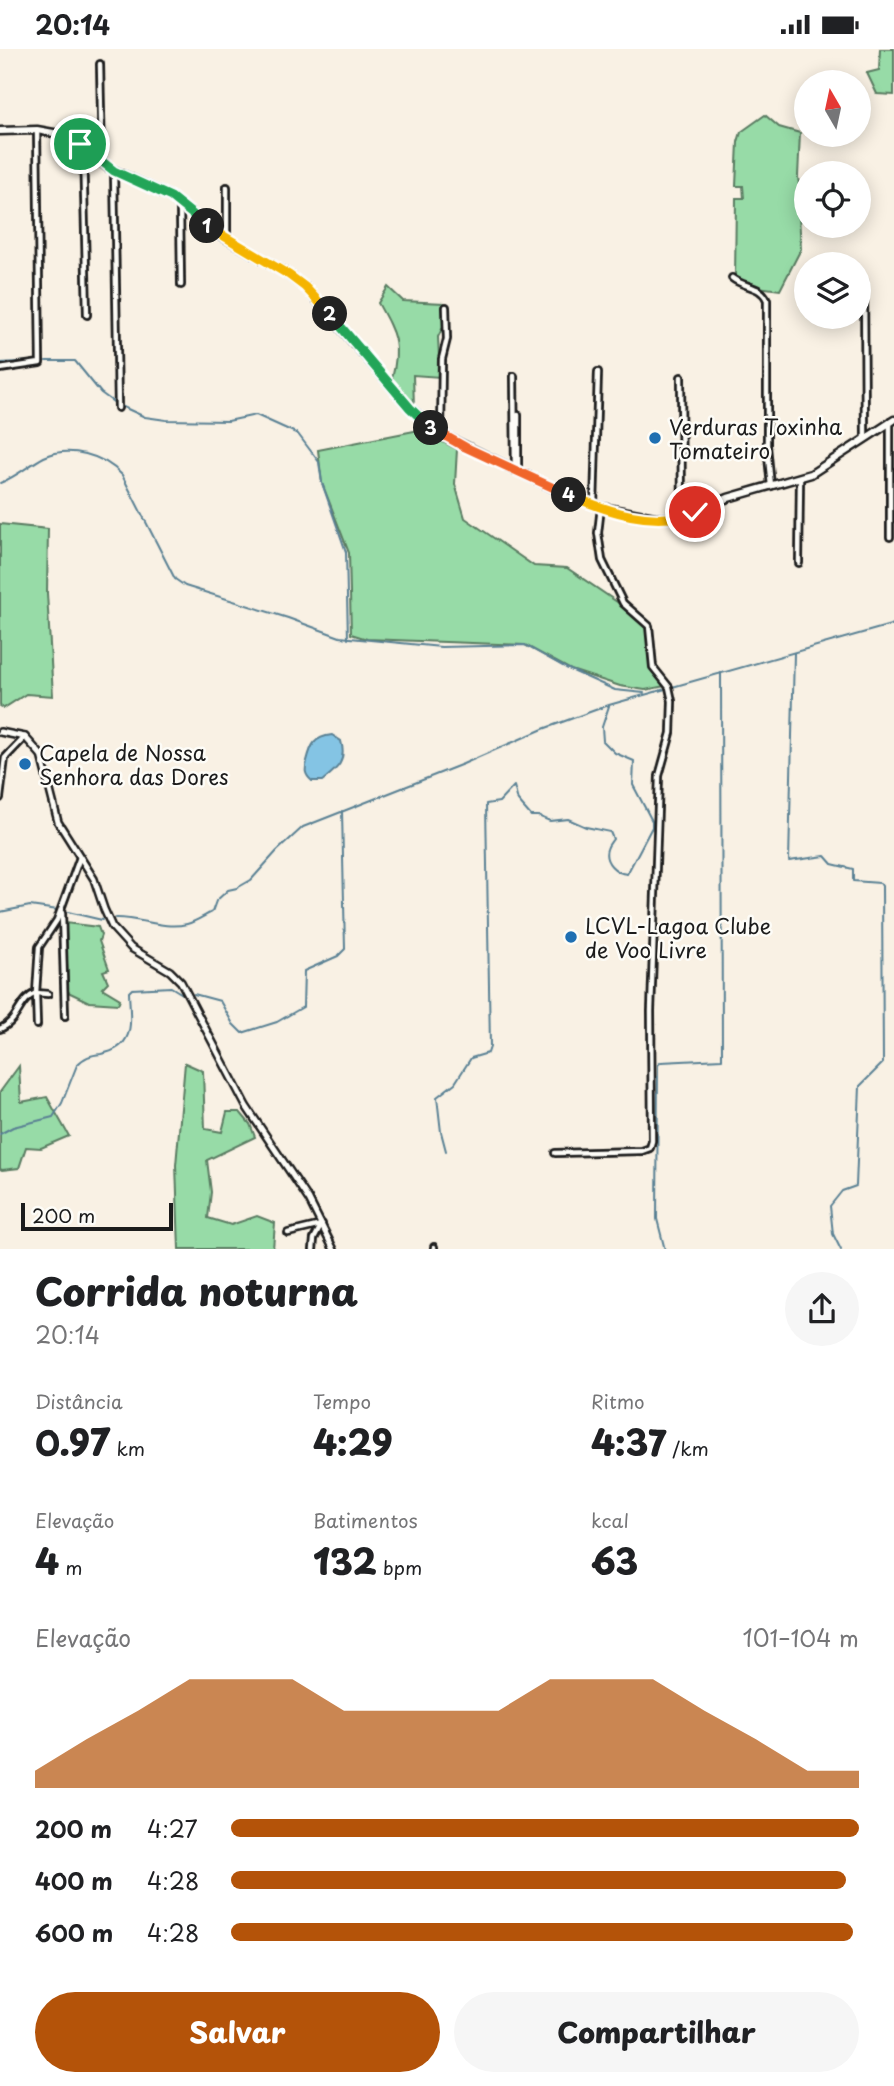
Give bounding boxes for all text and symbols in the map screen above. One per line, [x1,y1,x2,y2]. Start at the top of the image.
text: 20:14 [35,5,110,44]
north arrow [794,70,872,147]
map controls [794,70,871,329]
pin [50,114,110,174]
icon: arrive [61,125,99,163]
button: locate [794,161,871,238]
pin: 1 [190,209,224,243]
text: 1 [202,211,211,239]
button: layers [794,252,871,329]
pin: 2 [312,296,348,331]
text: 2 [323,299,336,327]
place label: Verduras Toxinha Tomateiro [669,410,842,466]
pin: 3 [414,411,448,445]
text: 3 [424,413,437,441]
marker: Verduras Toxinha Tomateiro [647,430,663,446]
pin: 4 [552,477,586,513]
text: 4 [562,480,575,508]
pin [665,482,725,542]
icon: check [676,493,714,531]
place label: Capela de Nossa Senhora das Dores [39,736,229,792]
marker: Capela de Nossa Senhora das Dores [17,756,33,772]
place label: LCVL-Lagoa Clube de Voo Livre [585,909,771,965]
marker: LCVL-Lagoa Clube de Voo Livre [563,929,579,945]
scale bar [21,1201,173,1232]
text: 200 m [32,1201,95,1229]
text: Corrida noturna [35,1262,358,1319]
button: share [785,1272,859,1346]
text: 20:14 [35,1317,100,1352]
text: Distância [35,1387,123,1415]
text: Tempo [313,1387,371,1415]
text: Ritmo [591,1387,645,1415]
text: 0.97 [35,1415,110,1468]
text: 4:29 [313,1415,393,1468]
text: 4:37 [591,1415,666,1468]
text: km [110,1434,145,1462]
text: /km [666,1434,709,1462]
text: Elevação [35,1506,114,1534]
text: Batimentos [313,1506,417,1534]
text: kcal [591,1506,629,1534]
text: 4 [35,1534,59,1587]
text: 132 [313,1534,377,1587]
text: 63 [591,1534,638,1587]
text: m [59,1553,83,1581]
text: bpm [377,1553,422,1581]
text: Elevação [35,1620,131,1655]
text: 101–104 m [742,1620,859,1655]
text: 200 m [35,1811,112,1846]
text: 4:27 [147,1811,198,1846]
text: 400 m [35,1863,113,1898]
text: 4:28 [147,1863,199,1898]
text: 600 m [35,1915,113,1950]
text: 4:28 [147,1915,199,1950]
button: Salvar [35,1992,440,2072]
button: Compartilhar [454,1992,859,2072]

